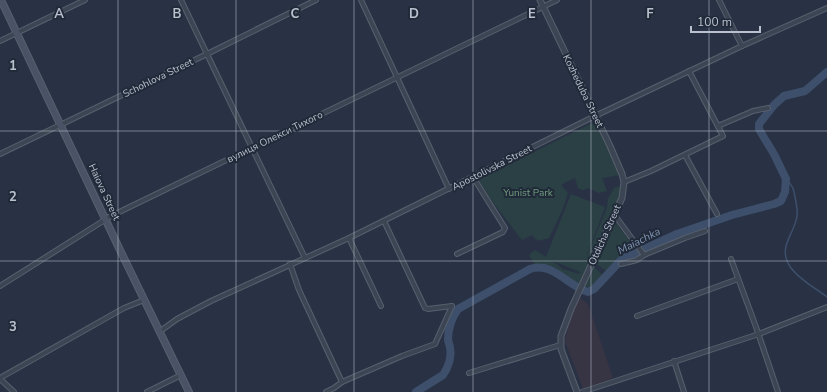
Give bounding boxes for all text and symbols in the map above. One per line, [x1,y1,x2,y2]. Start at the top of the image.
text: A [54,5,64,23]
text: B [173,5,182,23]
text: C [291,5,300,23]
text: D [409,5,419,23]
text: E [528,5,536,23]
text: F [646,5,654,23]
scale bar [691,8,760,34]
text: 100 m [697,14,732,30]
street label: Kozheduba Street [559,52,607,130]
street label: Schohlova Street [121,55,196,101]
text: 1 [9,57,17,75]
street label: вулиця Олекси Тихого [225,108,326,166]
street label: Apostolivska Street [450,142,535,194]
street label: Haiova Street [85,161,123,223]
park label: Yunist Park [502,186,554,200]
text: 2 [9,188,17,206]
street label: Otdicha Street [585,202,625,267]
water label: Maiachka [615,224,663,258]
text: 3 [9,318,17,336]

